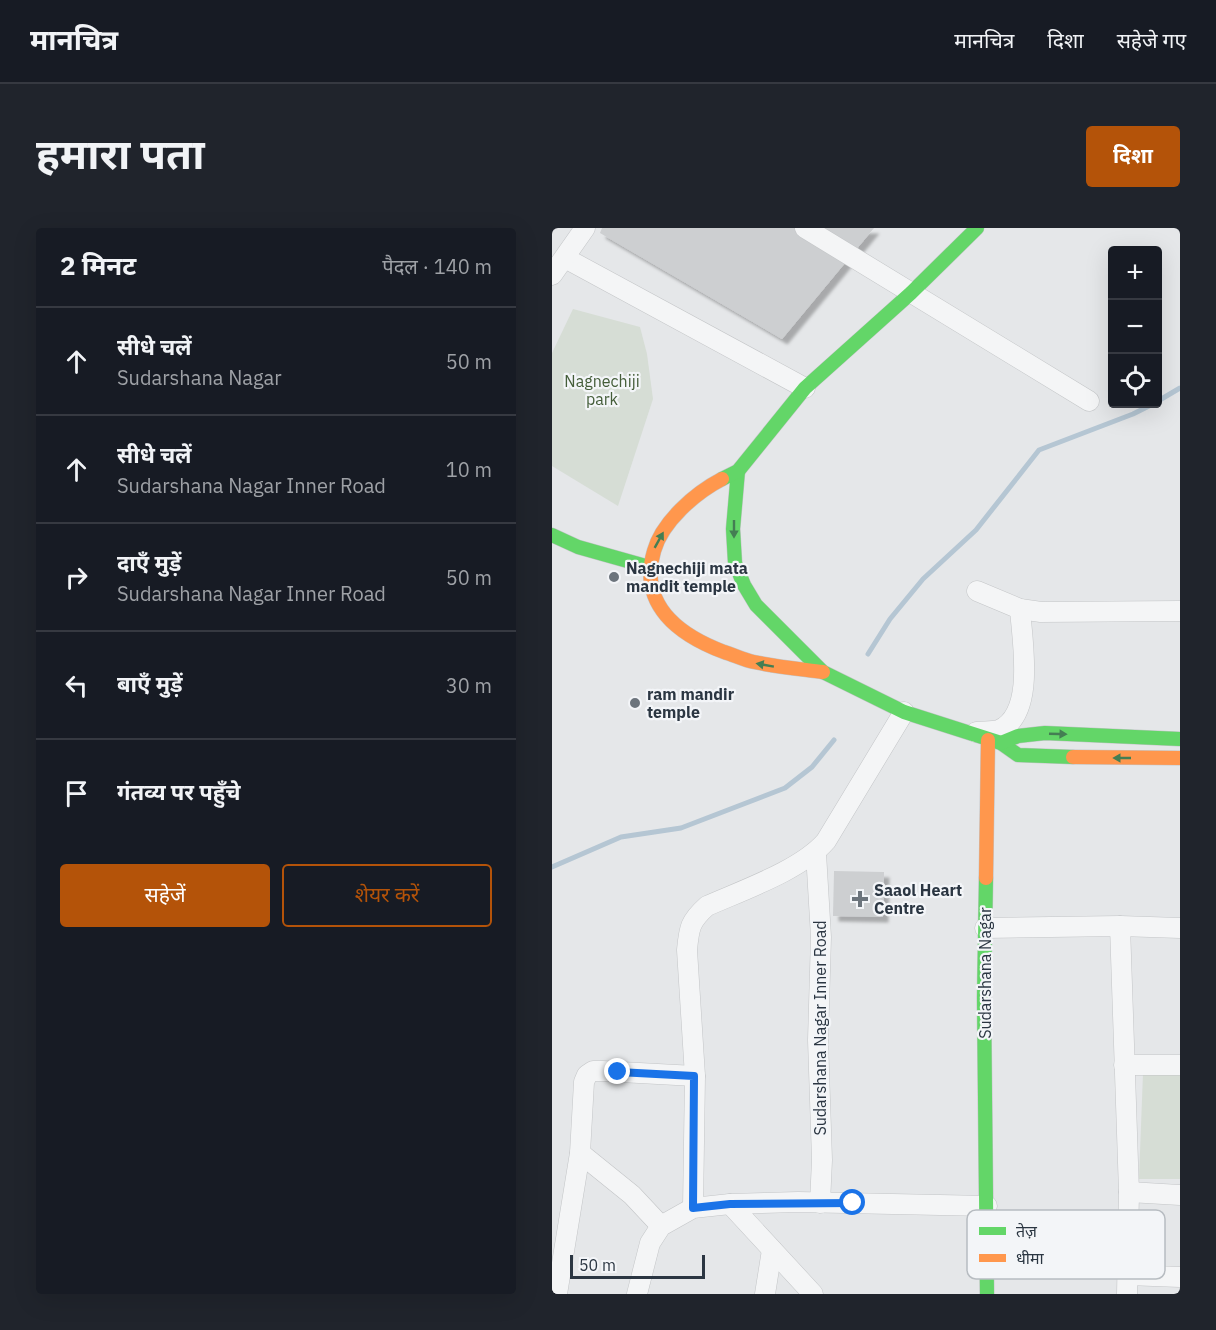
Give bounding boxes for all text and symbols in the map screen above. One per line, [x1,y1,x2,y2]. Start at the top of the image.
text: मानचित्र [30,21,118,58]
text: मानचित्र [954,26,1014,54]
text: दिशा [1047,26,1084,54]
text: सहेजे गए [1117,26,1186,54]
text: हमारा पता [36,126,205,181]
button: दिशा [1086,126,1180,187]
map controls [1108,246,1162,408]
button: + [1108,246,1162,300]
text: 2 मिनट [60,248,136,282]
text: पैदल · 140 m [382,253,492,280]
button: − [1108,300,1162,354]
text: सीधे चलें [117,332,192,361]
icon: ahead [60,345,93,378]
text: 50 m [446,348,492,375]
button: locate [1108,354,1162,408]
text: Sudarshana Nagar [117,364,281,391]
park label: Nagnechiji park [564,371,640,409]
text: सीधे चलें [117,440,192,469]
icon: ahead [60,453,93,486]
text: 10 m [446,456,492,483]
text: Sudarshana Nagar Inner Road [117,472,386,499]
one-way arrow [729,520,739,539]
one-way arrow [654,531,664,548]
text: दाएँ मुड़ें [117,548,181,577]
place label: Nagnechiji mata mandit temple [626,558,748,596]
icon: right [60,561,93,594]
text: 50 m [446,564,492,591]
marker: Nagnechiji mata mandit temple [607,570,621,584]
text: Sudarshana Nagar Inner Road [117,580,386,607]
one-way arrow [756,660,775,669]
icon: left [60,669,93,702]
text: बाएँ मुड़ें [117,669,183,698]
text: 30 m [446,672,492,699]
place label: ram mandir temple [647,684,735,722]
marker: ram mandir temple [628,696,642,710]
one-way arrow [1049,729,1068,738]
one-way arrow [1112,753,1131,763]
icon: arrive [60,777,93,810]
text: गंतव्य पर पहुँचे [117,777,241,806]
button: सहेजें [60,864,270,927]
button: शेयर करें [282,864,492,927]
place label: Saaol Heart Centre [874,880,962,918]
marker: Saaol Heart Centre [851,890,869,908]
street label: Sudarshana Nagar [975,907,995,1039]
street label: Sudarshana Nagar Inner Road [810,920,830,1136]
route end [604,1058,630,1084]
route start [839,1189,865,1215]
legend [967,1210,1165,1279]
text: तेज़ [1016,1221,1038,1241]
text: धीमा [1016,1248,1045,1268]
scale bar [570,1252,705,1280]
text: 50 m [579,1255,616,1275]

